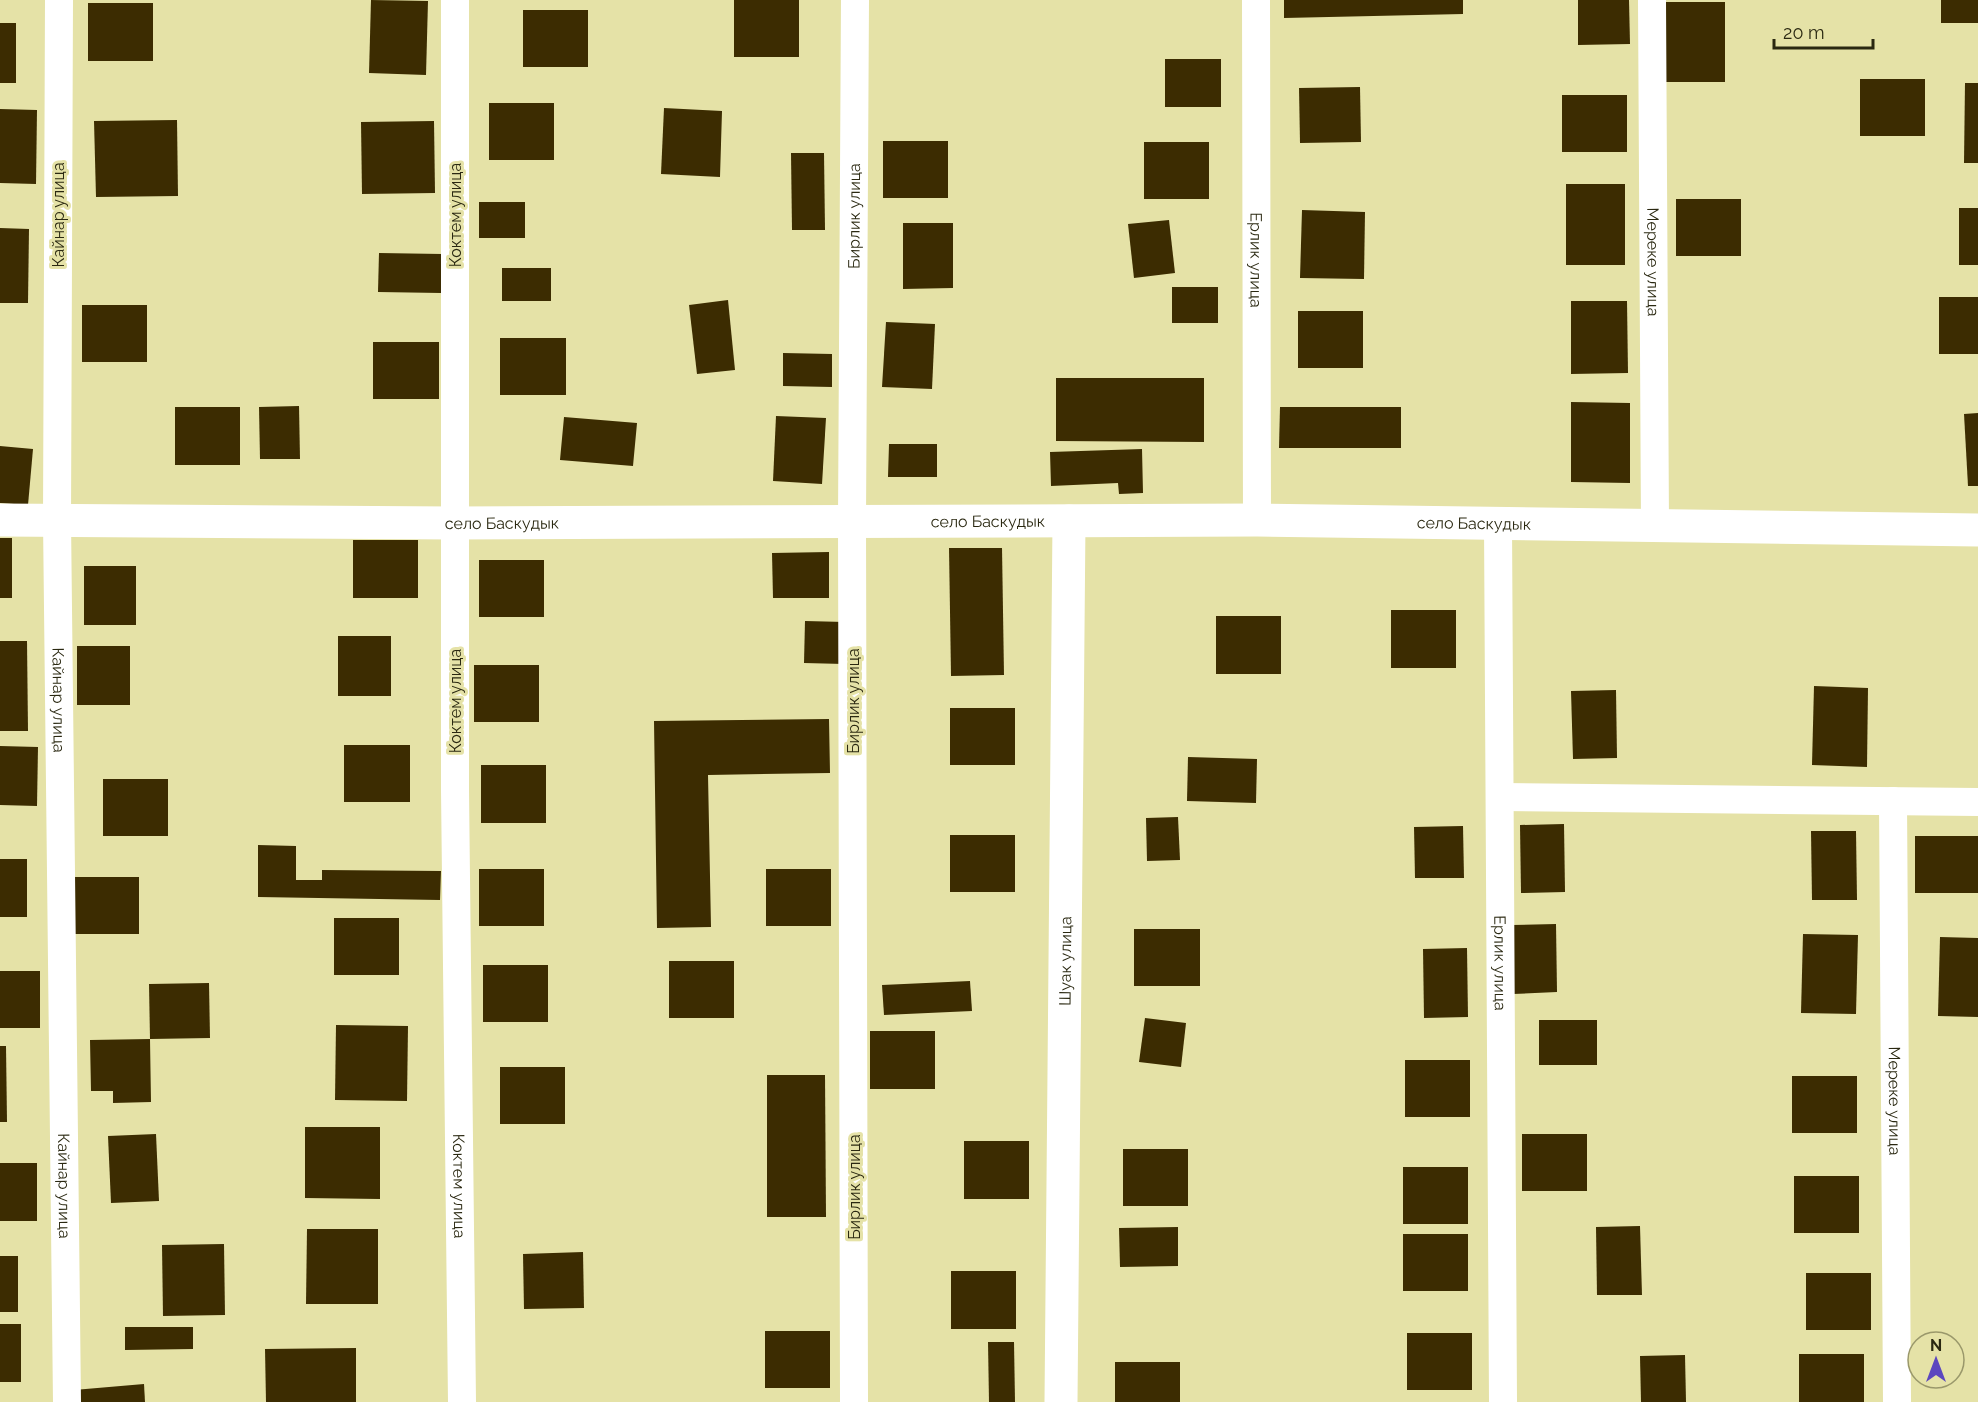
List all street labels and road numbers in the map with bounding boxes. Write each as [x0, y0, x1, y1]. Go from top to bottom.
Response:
street label: Кайнар улица [49, 162, 68, 268]
street label: Коктем улица [446, 163, 465, 267]
street label: Бирлик улица [844, 163, 864, 269]
street label: Мереке улица [1644, 208, 1663, 316]
street label: Ерлик улица [1247, 212, 1266, 308]
street label: село Баскудык [931, 511, 1045, 531]
street label: село Баскудык [445, 513, 559, 533]
street label: село Баскудык [1417, 513, 1531, 533]
street label: Кайнар улица [49, 647, 69, 753]
street label: Бирлик улица [844, 648, 863, 754]
street label: Коктем улица [446, 649, 465, 753]
street label: Ерлик улица [1491, 915, 1510, 1011]
street label: Шуак улица [1055, 916, 1075, 1006]
street label: Мереке улица [1885, 1047, 1905, 1155]
street label: Кайнар улица [54, 1133, 75, 1239]
street label: Коктем улица [449, 1133, 470, 1238]
street label: Бирлик улица [845, 1134, 864, 1240]

